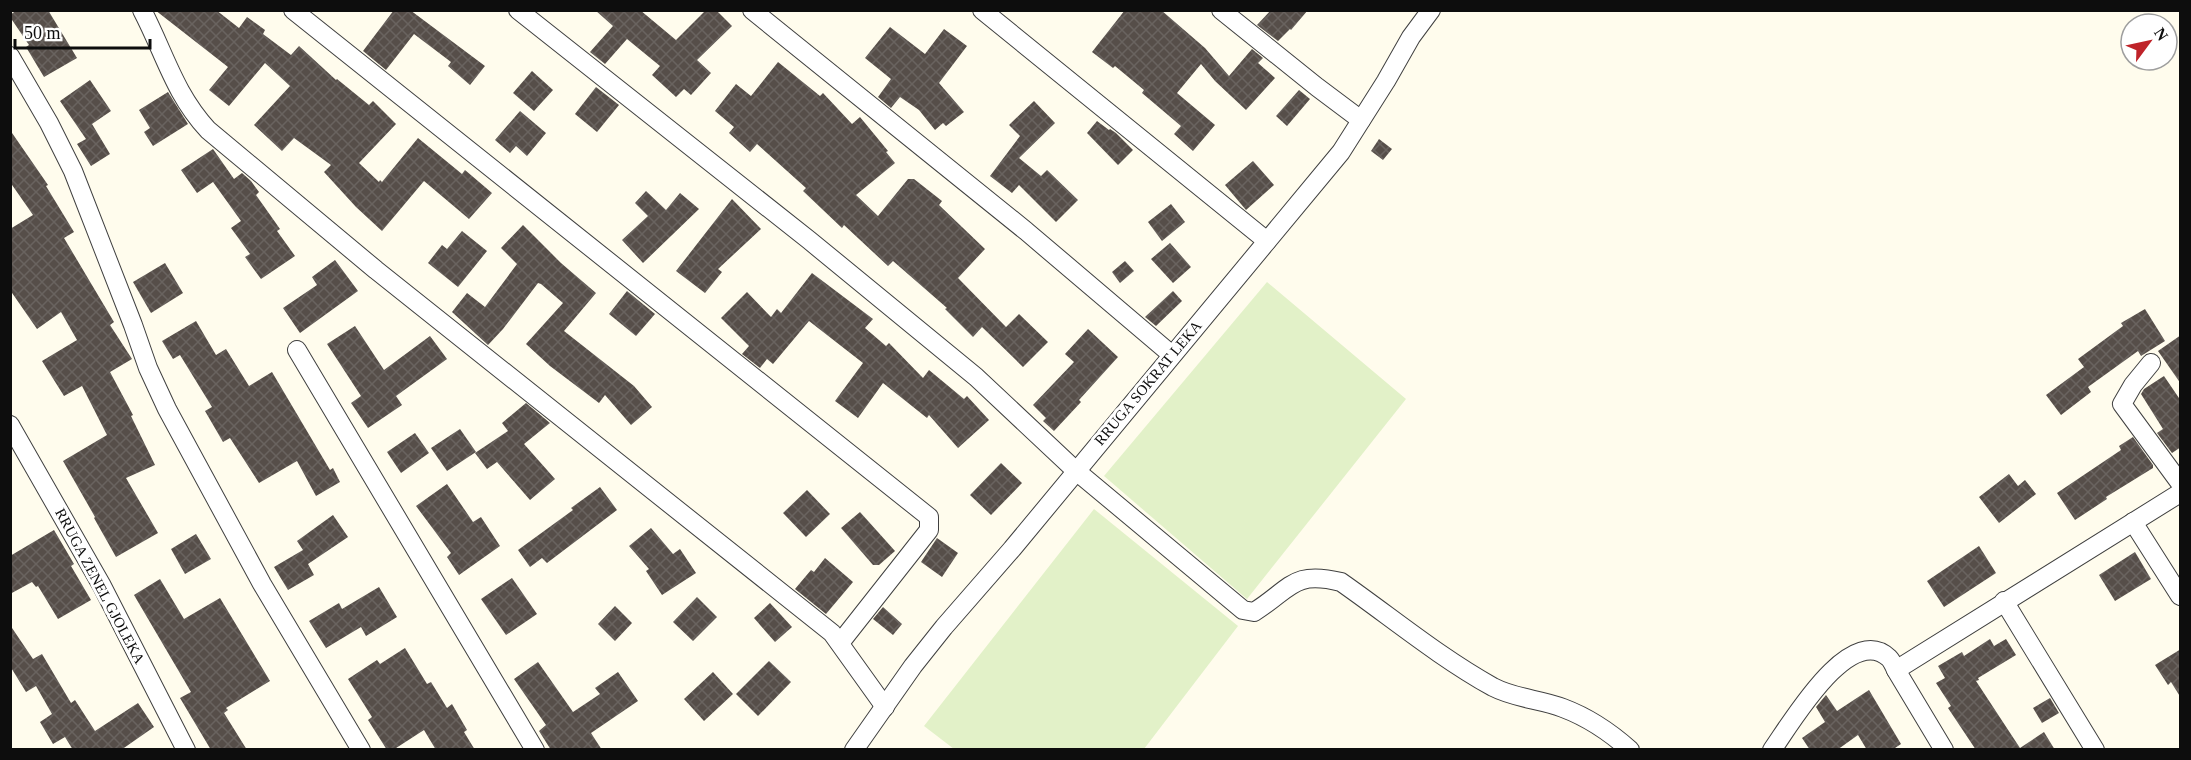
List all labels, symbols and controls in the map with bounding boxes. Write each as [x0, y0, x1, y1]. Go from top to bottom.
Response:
scale bar [15, 12, 150, 50]
north arrow [2119, 12, 2179, 72]
text: 50 m [24, 23, 61, 43]
text: N [2151, 25, 2172, 44]
street label: RRUGA SOKRAT LEKA [1091, 318, 1205, 448]
street label: RRUGA ZENEL GJOLEKA [52, 506, 148, 667]

